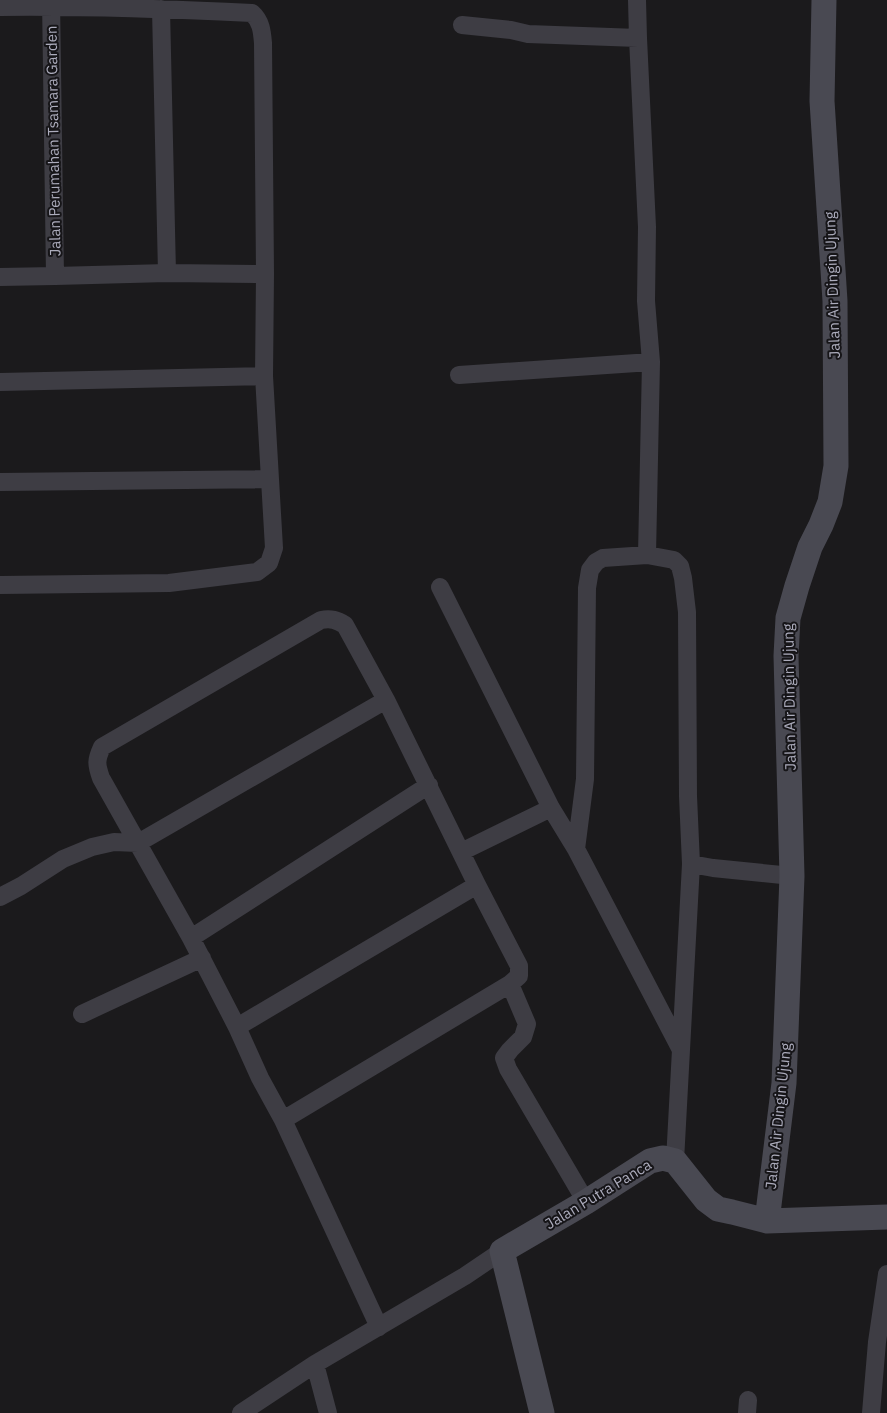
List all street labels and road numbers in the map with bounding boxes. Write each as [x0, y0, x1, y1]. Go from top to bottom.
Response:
street label: Jalan Perumahan Tsamara Garden [41, 25, 65, 257]
street label: Jalan Air Dingin Ujung [820, 211, 844, 359]
street label: Jalan Air Dingin Ujung [778, 623, 800, 771]
street label: Jalan Air Dingin Ujung [761, 1042, 795, 1190]
street label: Jalan Putra Panca [541, 1155, 655, 1233]

